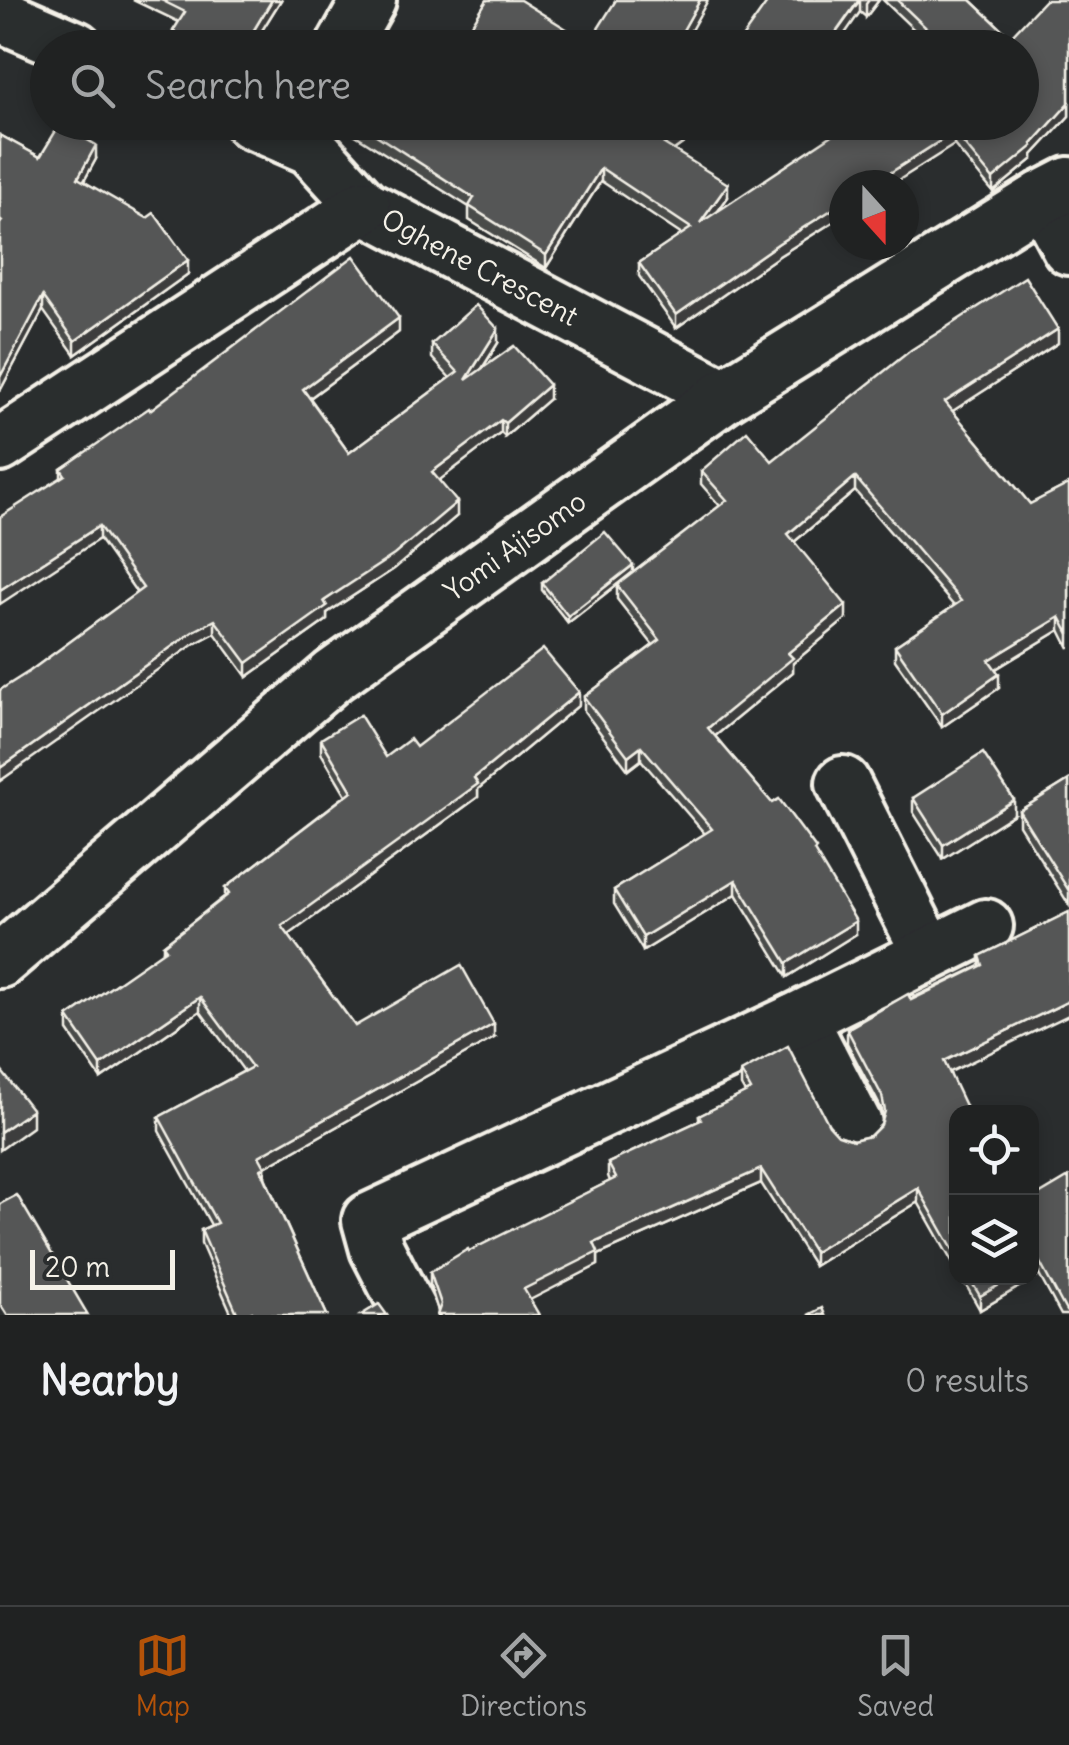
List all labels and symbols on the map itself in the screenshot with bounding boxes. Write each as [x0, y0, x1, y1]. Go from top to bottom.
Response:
north arrow [829, 170, 919, 260]
street label: Oghene Crescent [375, 200, 584, 334]
street label: Yomi Ajisomo [437, 483, 593, 609]
scale bar [30, 1245, 175, 1290]

